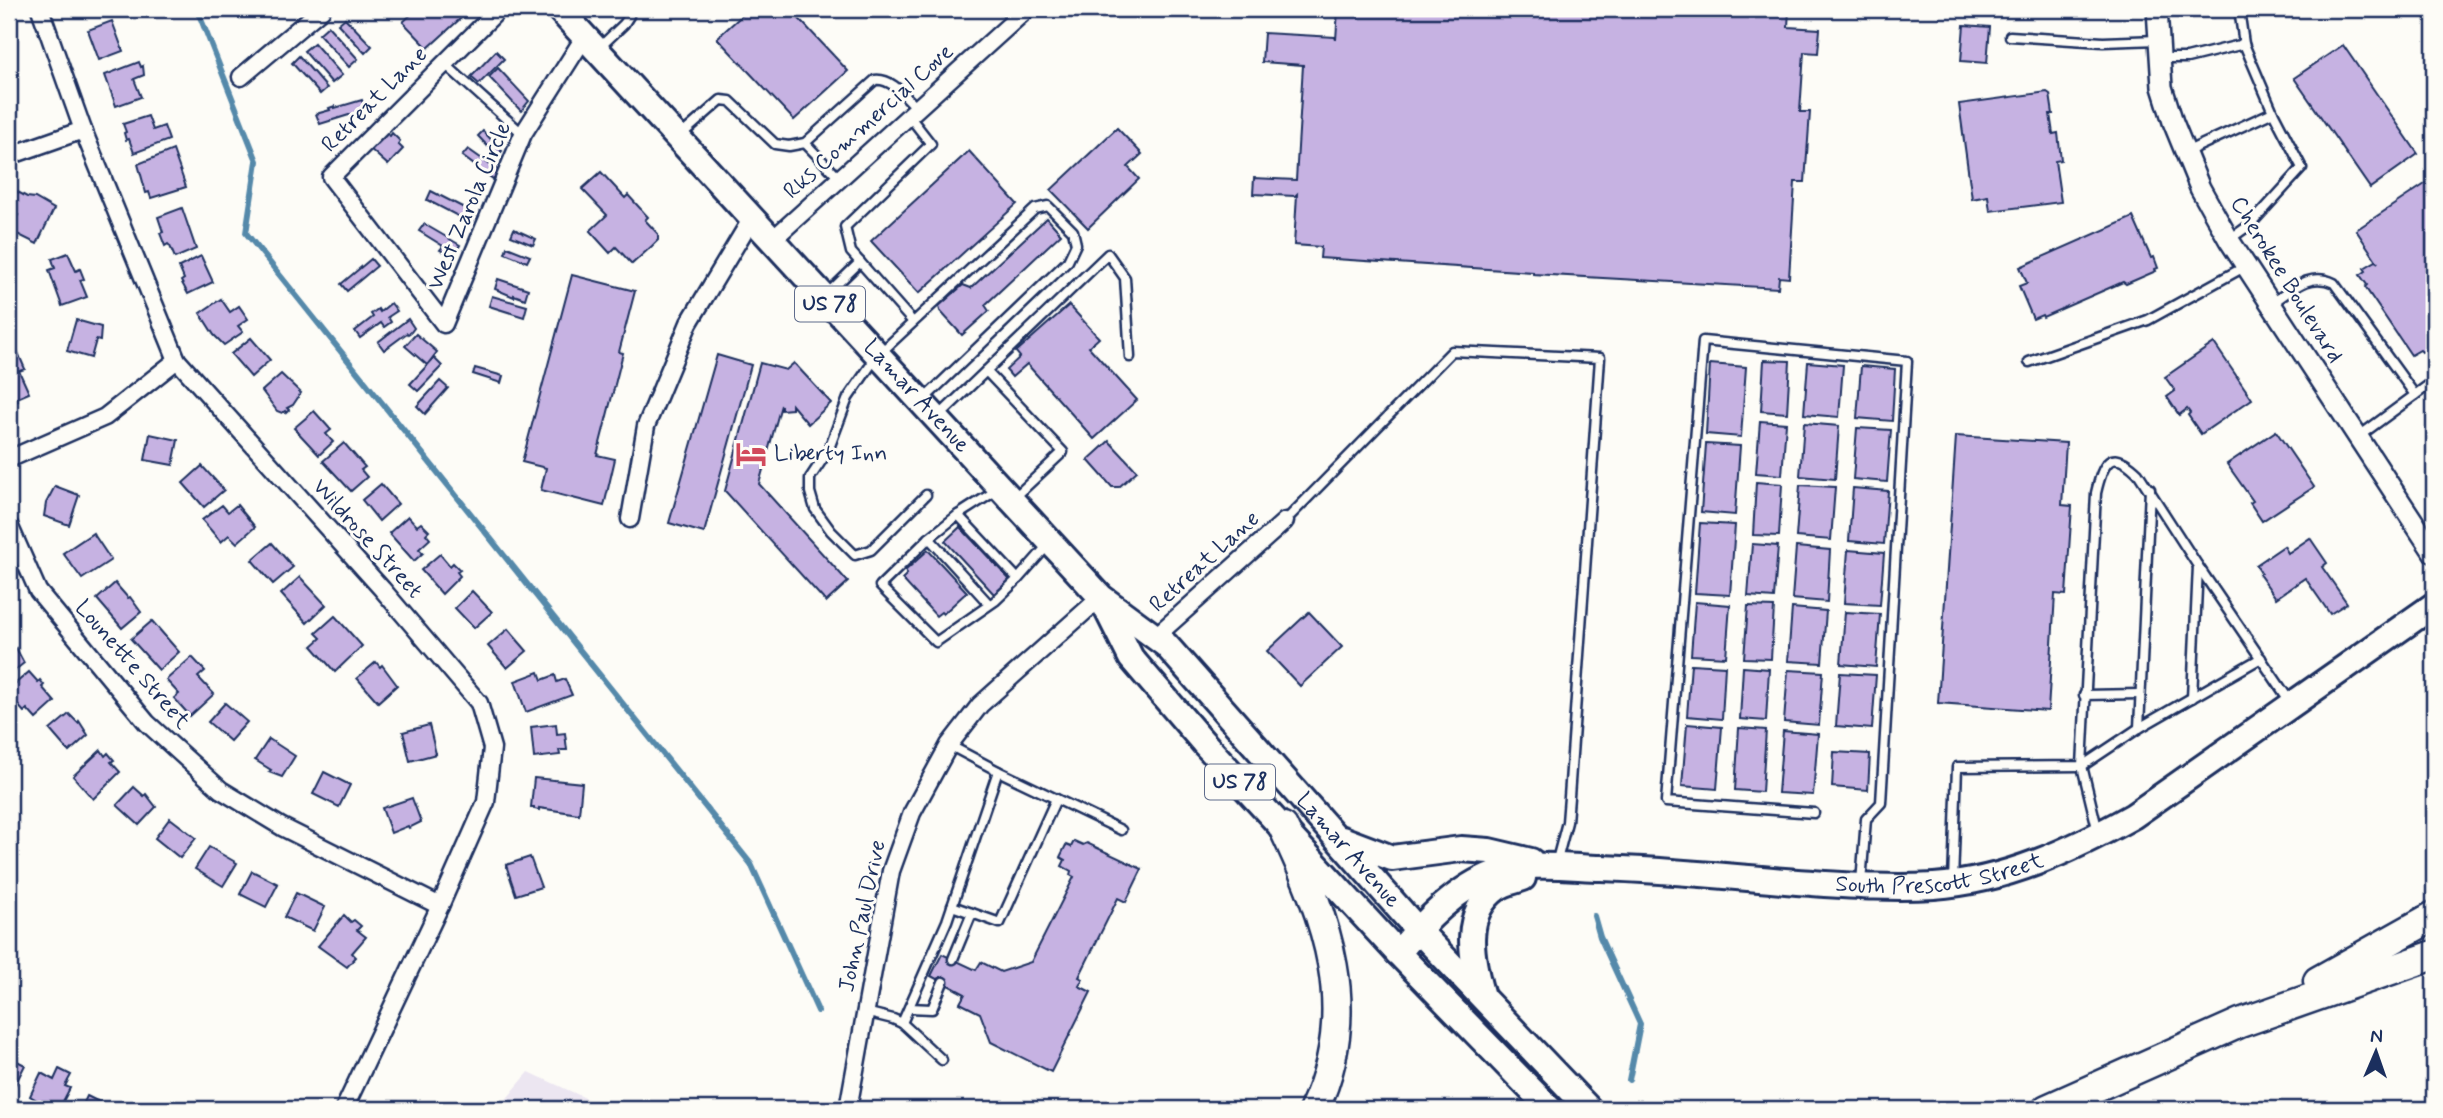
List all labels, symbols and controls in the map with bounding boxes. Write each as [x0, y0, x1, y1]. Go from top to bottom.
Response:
street label: Rks Commercial Cove [777, 37, 961, 207]
street label: Retreat Lane [315, 40, 435, 160]
street label: West Zarola Circle [421, 117, 519, 295]
street label: Cherokee Boulevard [2223, 191, 2349, 369]
road number: US 78 [795, 286, 865, 322]
street label: Lamar Avenue [856, 333, 976, 460]
hotel icon: Liberty Inn [734, 437, 768, 471]
place label: Liberty Inn [774, 439, 887, 469]
street label: Wildrose Street [305, 473, 429, 605]
street label: Retreat Lane [1143, 504, 1267, 620]
street label: Lounette Street [67, 594, 197, 736]
road number: US 78 [1205, 764, 1275, 800]
street label: Lamar Avenue [1289, 787, 1407, 915]
street label: John Paul Drive [832, 837, 894, 995]
street label: South Prescott Street [1834, 846, 2048, 902]
north arrow [2342, 1016, 2412, 1086]
text: N [2370, 1024, 2383, 1049]

